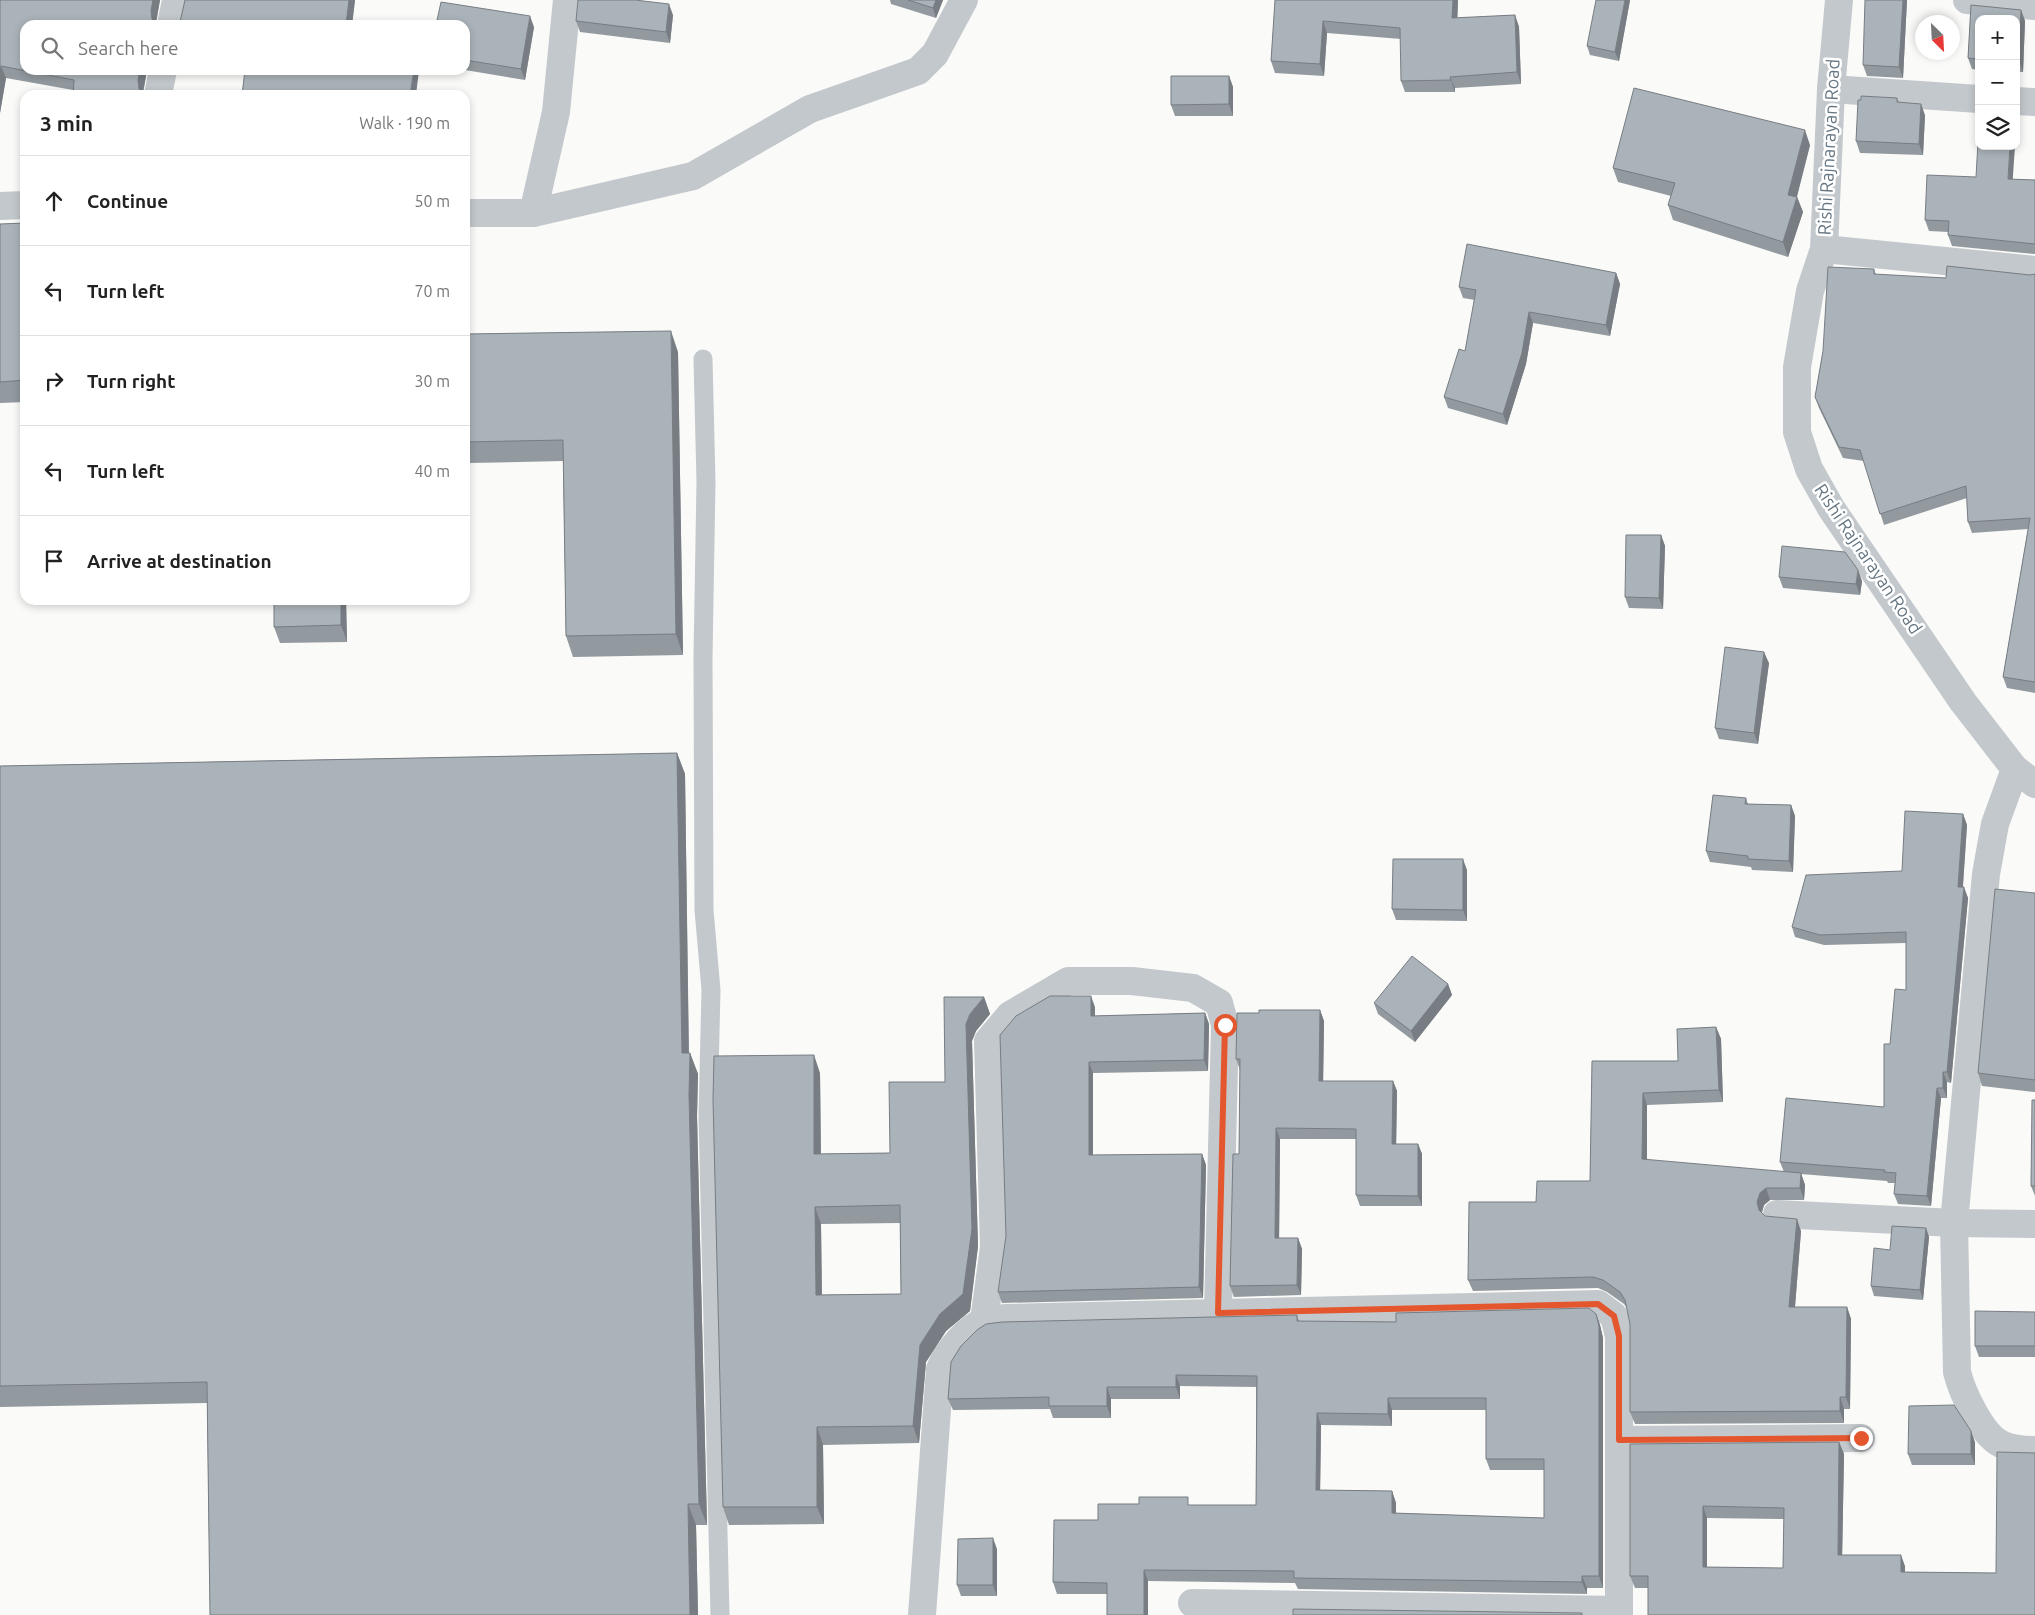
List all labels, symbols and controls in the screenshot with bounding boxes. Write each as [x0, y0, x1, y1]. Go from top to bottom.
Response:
north arrow [1915, 15, 1960, 60]
map controls [1975, 15, 2020, 150]
button: + [1975, 15, 2020, 60]
search box [20, 20, 470, 75]
icon: search [38, 34, 66, 62]
text: Search here [78, 37, 178, 59]
street label: Rishi Rajnarayan Road [1813, 58, 1843, 236]
button: − [1975, 60, 2020, 105]
button: layers [1975, 105, 2020, 150]
text: 3 min [40, 111, 93, 135]
text: Walk · 190 m [359, 114, 450, 132]
icon: ahead [40, 187, 68, 215]
text: Continue [87, 190, 168, 212]
text: 50 m [414, 192, 450, 210]
icon: left [40, 277, 68, 305]
text: Turn left [87, 280, 165, 302]
text: 70 m [414, 282, 450, 300]
icon: right [40, 367, 68, 395]
text: Turn right [87, 370, 175, 392]
text: 30 m [414, 372, 450, 390]
icon: left [40, 457, 68, 485]
text: Turn left [87, 460, 165, 482]
text: 40 m [414, 462, 450, 480]
street label: Rishi Rajnarayan Road [1811, 480, 1926, 637]
icon: arrive [40, 547, 68, 575]
text: Arrive at destination [87, 550, 272, 572]
route start [1214, 1014, 1237, 1037]
route end [1850, 1427, 1873, 1450]

